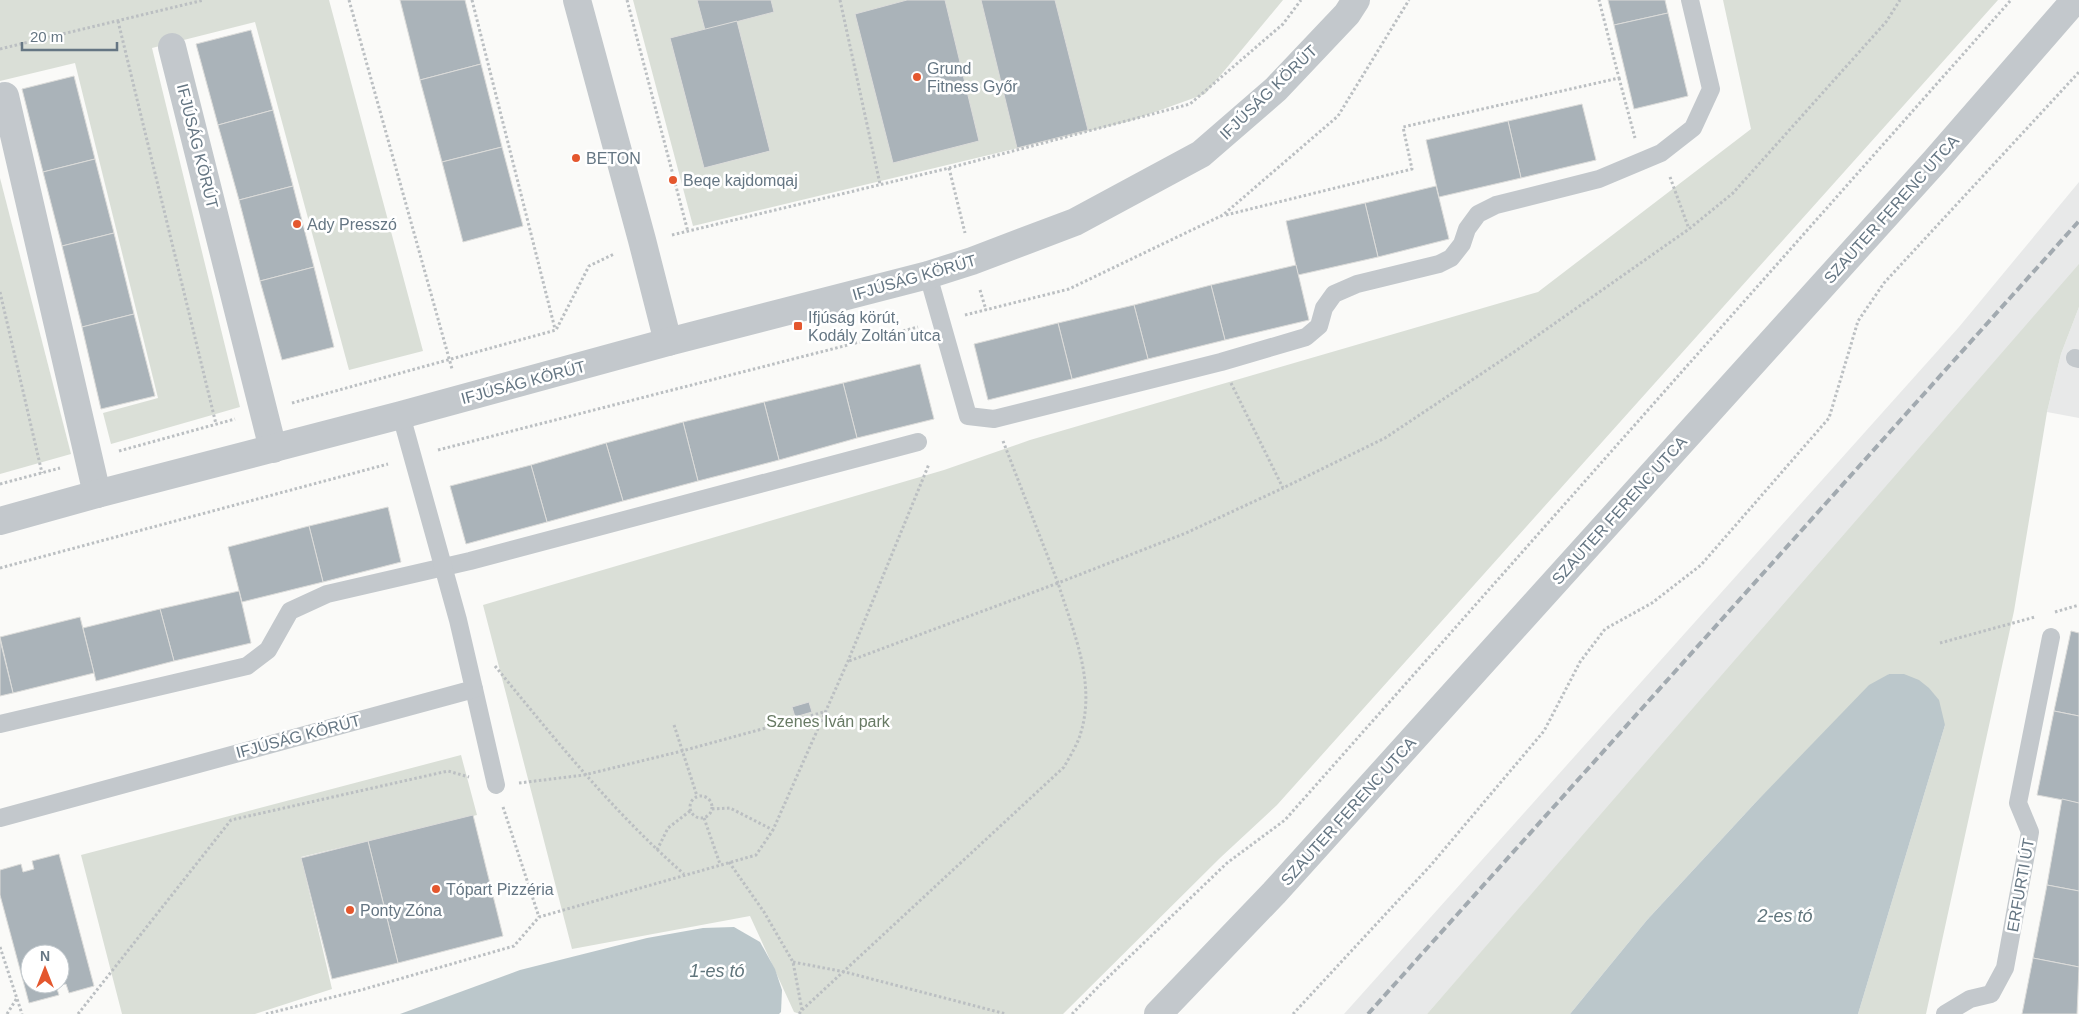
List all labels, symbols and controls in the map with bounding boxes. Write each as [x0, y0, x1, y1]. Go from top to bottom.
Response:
scale bar [22, 20, 118, 52]
text: 20 m [30, 28, 63, 45]
street label: IFJÚSÁG KÖRÚT [1216, 41, 1320, 143]
place label: Grund Fitness Győr [927, 60, 1018, 95]
marker: Grund Fitness Győr [911, 71, 923, 83]
street label: IFJÚSÁG KÖRÚT [174, 82, 222, 210]
street label: SZAUTER FERENC UTCA [1821, 132, 1962, 287]
place label: BETON [586, 150, 641, 167]
marker: BETON [570, 152, 582, 164]
place label: Beqe kajdomqaj [683, 172, 798, 189]
marker: Beqe kajdomqaj [667, 174, 679, 186]
place label: Ady Presszó [307, 216, 397, 233]
marker: Ady Presszó [291, 218, 303, 230]
street label: IFJÚSÁG KÖRÚT [850, 251, 978, 303]
place label: Ifjúság körút, Kodály Zoltán utca [808, 309, 941, 344]
marker: Ifjúság körút, Kodály Zoltán utca [792, 320, 804, 332]
street label: IFJÚSÁG KÖRÚT [459, 357, 587, 407]
street label: SZAUTER FERENC UTCA [1549, 433, 1690, 588]
street label: IFJÚSÁG KÖRÚT [234, 711, 362, 761]
park label: Szenes Iván park [766, 713, 891, 730]
street label: SZAUTER FERENC UTCA [1278, 734, 1419, 889]
street label: ERFURTI ÚT [2003, 837, 2037, 933]
place label: Tópart Pizzéria [446, 881, 554, 898]
marker: Tópart Pizzéria [430, 883, 442, 895]
place label: Ponty Zóna [360, 902, 442, 919]
marker: Ponty Zóna [344, 904, 356, 916]
water label: 2-es tó [1756, 906, 1813, 926]
north arrow [20, 944, 70, 994]
text: N [40, 948, 50, 964]
water label: 1-es tó [689, 961, 745, 981]

